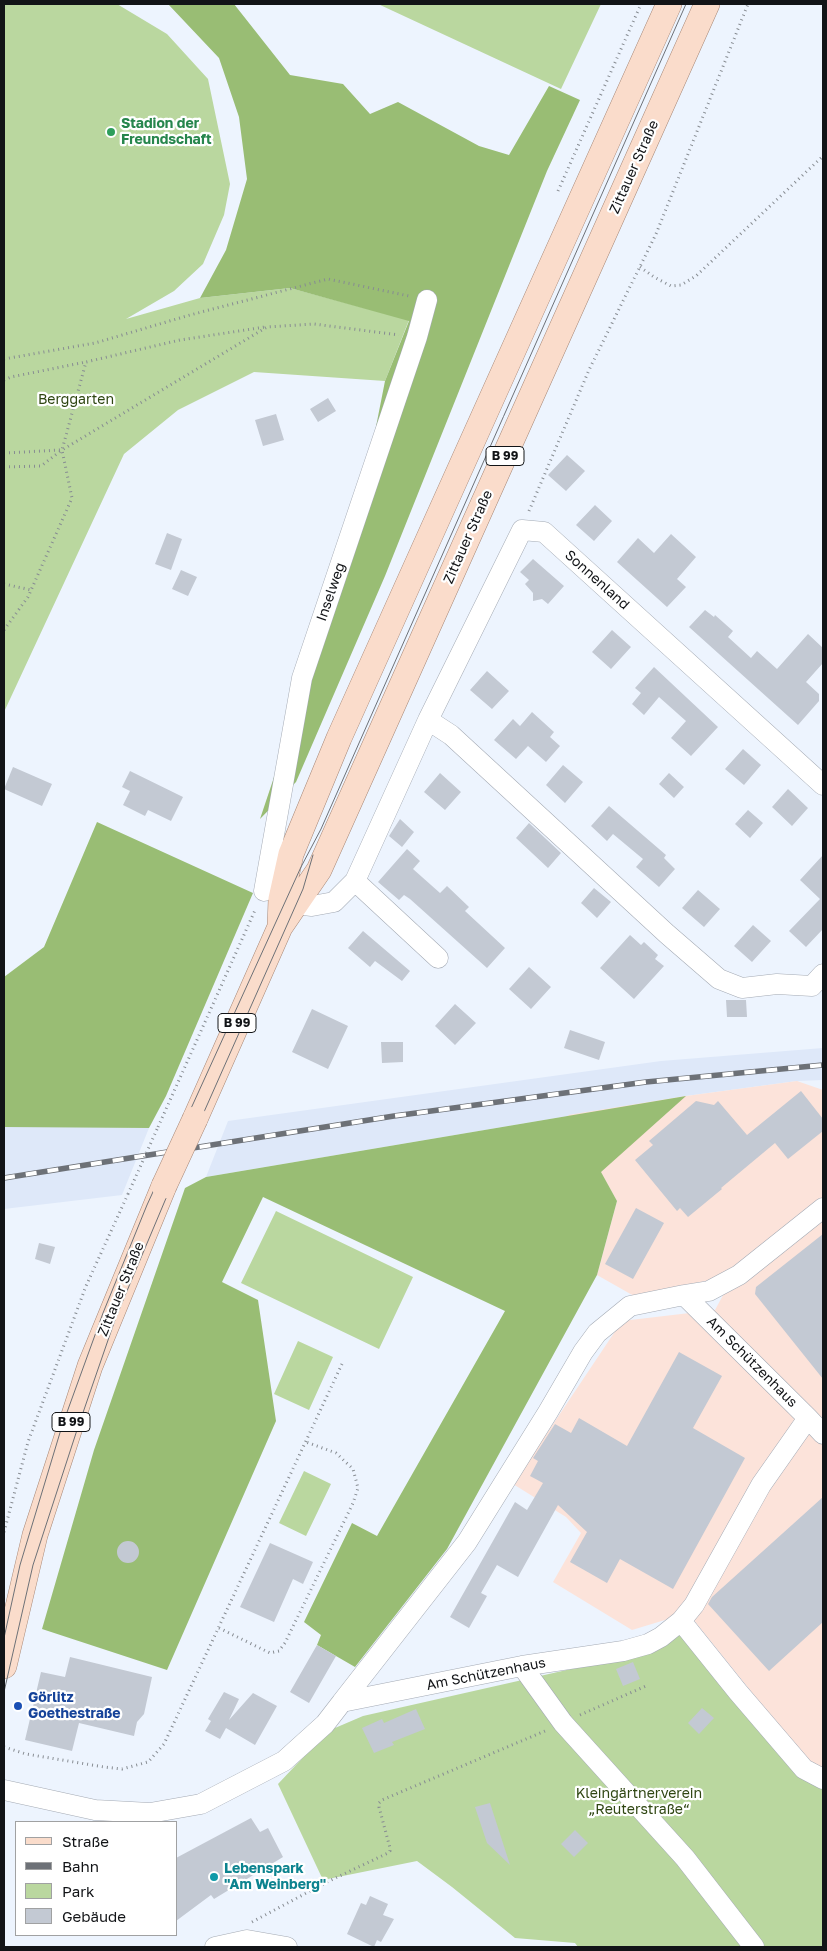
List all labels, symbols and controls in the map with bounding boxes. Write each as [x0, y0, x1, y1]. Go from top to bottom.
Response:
place label: Stadion der Freundschaft [121, 116, 212, 148]
street label: Zittauer Straße [606, 118, 662, 216]
marker: Stadion der Freundschaft [105, 126, 117, 138]
park label: Berggarten [38, 392, 114, 408]
road number: B 99 [486, 446, 524, 466]
street label: Zittauer Straße [440, 488, 496, 586]
street label: Sonnenland [561, 547, 633, 613]
street label: Inselweg [313, 561, 349, 623]
road number: B 99 [218, 1014, 256, 1032]
street label: Zittauer Straße [94, 1239, 148, 1339]
street label: Am Schützenhaus [703, 1313, 801, 1411]
road number: B 99 [52, 1412, 90, 1431]
street label: Am Schützenhaus [425, 1654, 547, 1694]
place label: Görlitz Goethestraße [28, 1690, 121, 1722]
marker: Görlitz Goethestraße [12, 1700, 24, 1712]
park label: Kleingärtnerverein „Reuterstraße“ [576, 1786, 702, 1818]
legend [15, 1821, 178, 1936]
text: Straße [62, 1832, 109, 1850]
text: Bahn [62, 1857, 99, 1875]
place label: Lebenspark "Am Weinberg" [224, 1861, 326, 1894]
marker: Lebenspark "Am Weinberg" [208, 1871, 220, 1883]
text: Park [62, 1882, 94, 1900]
text: Gebäude [62, 1907, 126, 1925]

